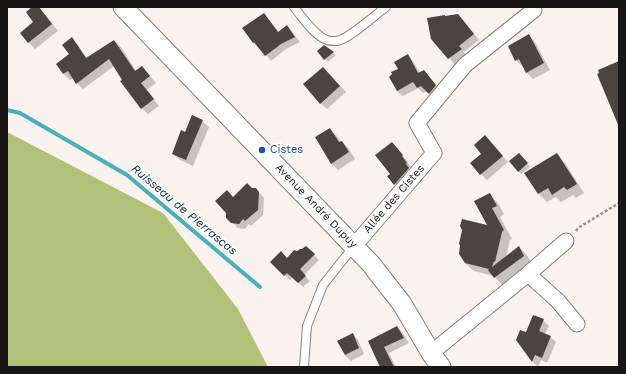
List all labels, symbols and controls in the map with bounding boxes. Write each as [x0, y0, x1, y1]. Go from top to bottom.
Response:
place label: Cistes [270, 143, 303, 157]
marker: Cistes [257, 145, 267, 155]
street label: Avenue André Dupuy [272, 161, 360, 251]
water label: Ruisseau de Pierrascas [128, 162, 240, 258]
street label: Allée des Cistes [361, 162, 427, 236]

